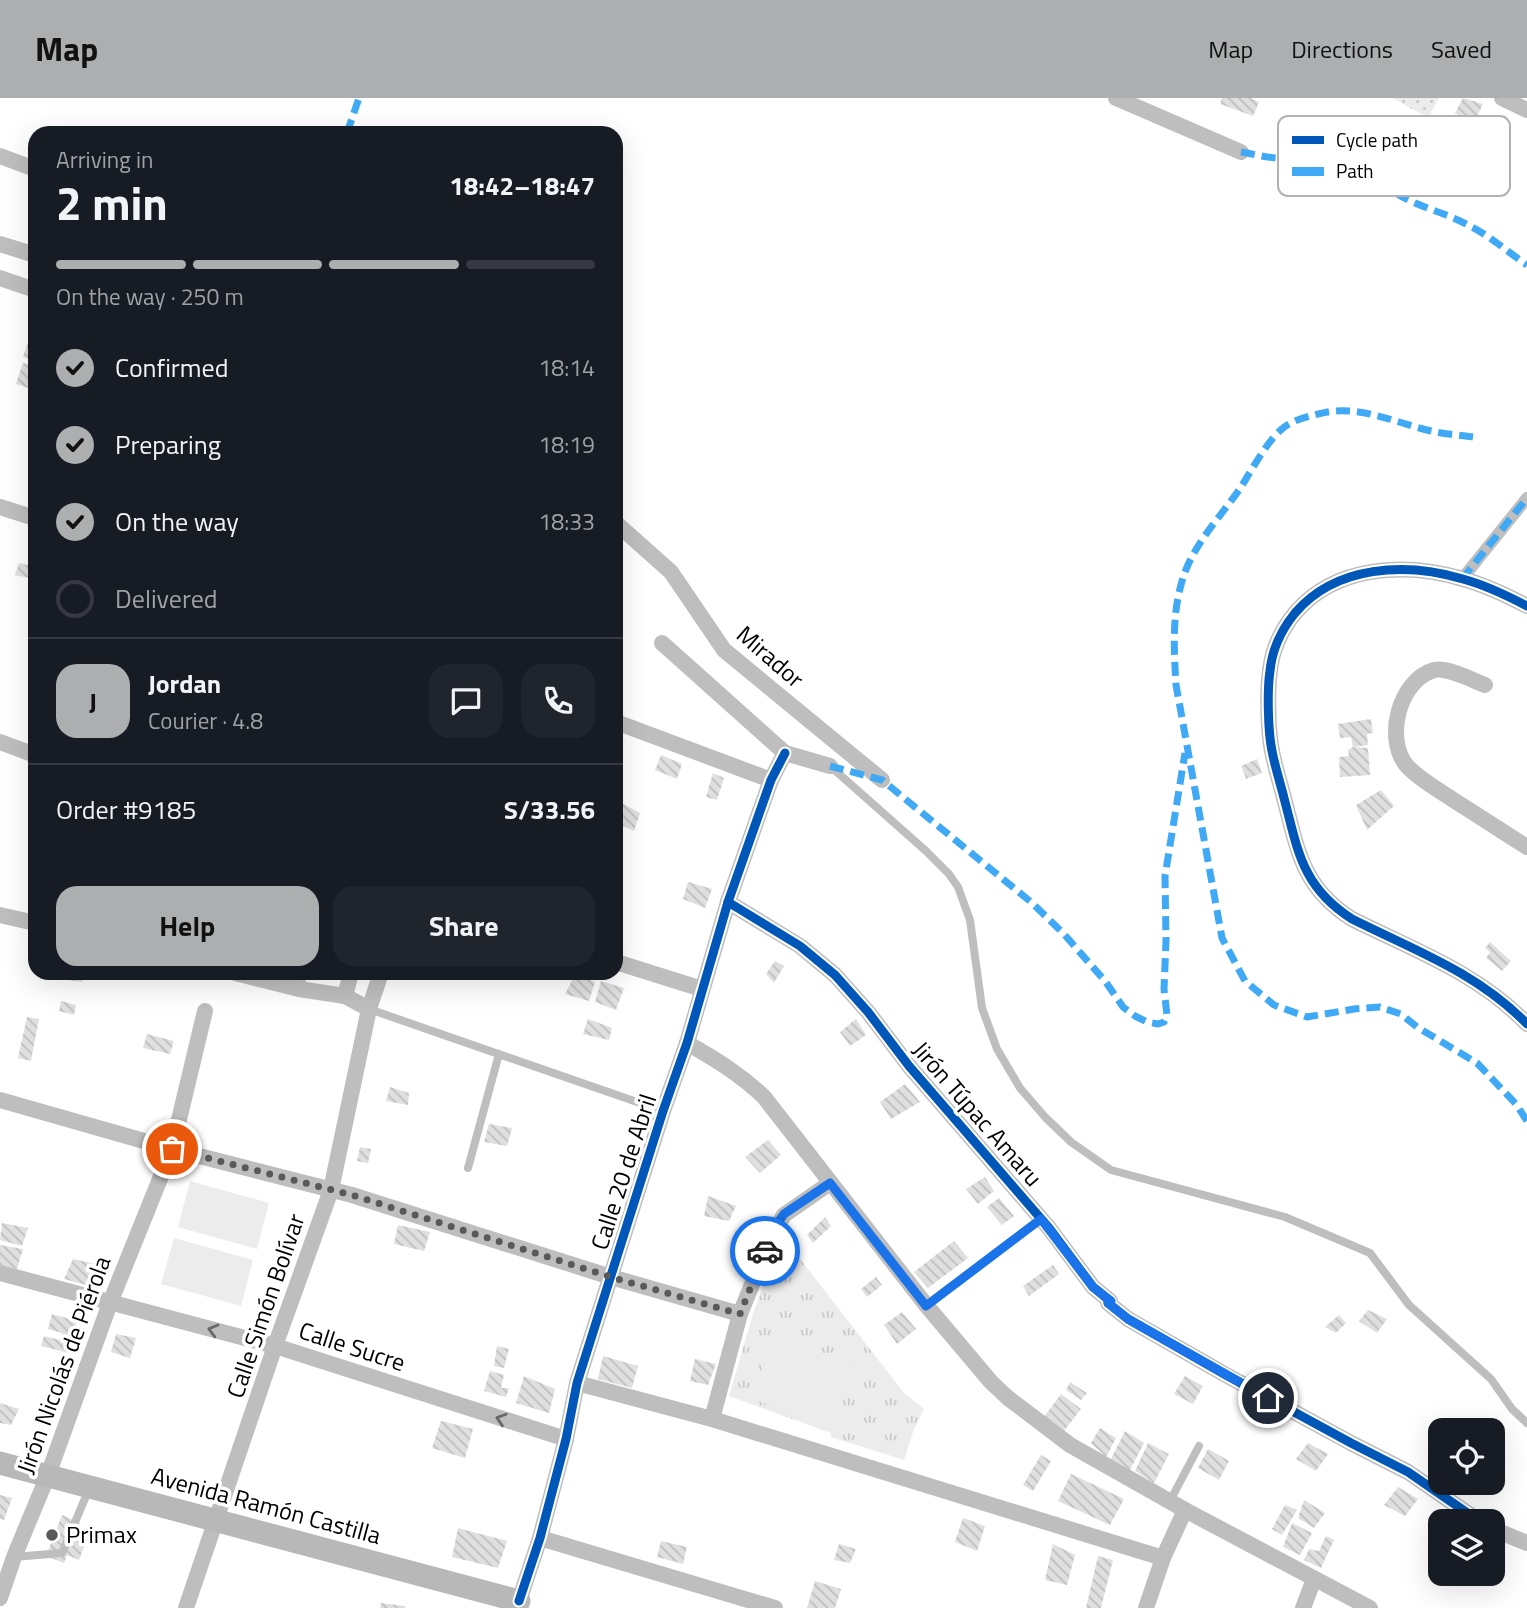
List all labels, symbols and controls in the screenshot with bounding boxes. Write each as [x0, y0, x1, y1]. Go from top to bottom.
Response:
text: Map [35, 24, 98, 74]
text: Map [1208, 31, 1253, 67]
text: Directions [1291, 31, 1393, 67]
text: Saved [1431, 31, 1492, 67]
legend [1278, 116, 1510, 196]
text: Cycle path [1336, 125, 1418, 154]
text: Arriving in [56, 142, 153, 177]
text: Path [1336, 156, 1374, 185]
text: 18:42–18:47 [449, 166, 595, 205]
text: 2 min [56, 168, 168, 238]
text: On the way · 250 m [56, 279, 244, 314]
text: Confirmed [115, 348, 229, 387]
icon: check [56, 349, 94, 387]
text: 18:14 [538, 350, 595, 385]
text: Preparing [115, 425, 221, 464]
icon: check [56, 426, 94, 464]
text: 18:19 [538, 427, 595, 462]
text: On the way [115, 502, 239, 541]
icon: check [56, 503, 94, 541]
text: 18:33 [538, 504, 595, 539]
text: Delivered [115, 579, 218, 618]
street label: Mirador [729, 617, 812, 696]
text: Jordan [148, 664, 221, 703]
button: chat [429, 664, 503, 738]
button: phone [521, 664, 595, 738]
text: J [89, 682, 97, 721]
text: Courier · 4.8 [148, 703, 263, 738]
text: Order #9185 [56, 790, 196, 829]
text: S/33.56 [504, 790, 595, 829]
button: Help [56, 886, 319, 966]
button: Share [333, 886, 595, 966]
street label: Jirón Túpac Amaru [904, 1033, 1051, 1194]
street label: Calle 20 de Abril [581, 1089, 665, 1254]
pin [142, 1119, 202, 1179]
icon: bag [153, 1130, 191, 1168]
street label: Calle Simón Bolívar [217, 1209, 313, 1403]
courier [730, 1216, 800, 1286]
icon: car [746, 1232, 784, 1270]
street label: Jirón Nicolás de Piérola [7, 1251, 119, 1479]
street label: Calle Sucre [294, 1312, 410, 1380]
one-way arrow [208, 1324, 220, 1338]
pin [1238, 1368, 1298, 1428]
icon: home [1249, 1379, 1287, 1417]
one-way arrow [495, 1412, 507, 1427]
map controls [1428, 1418, 1505, 1586]
button: locate [1428, 1418, 1505, 1495]
street label: Avenida Ramón Castilla [148, 1457, 385, 1553]
button: layers [1428, 1509, 1505, 1586]
place label: Primax [66, 1516, 137, 1552]
marker: Primax [44, 1527, 60, 1543]

